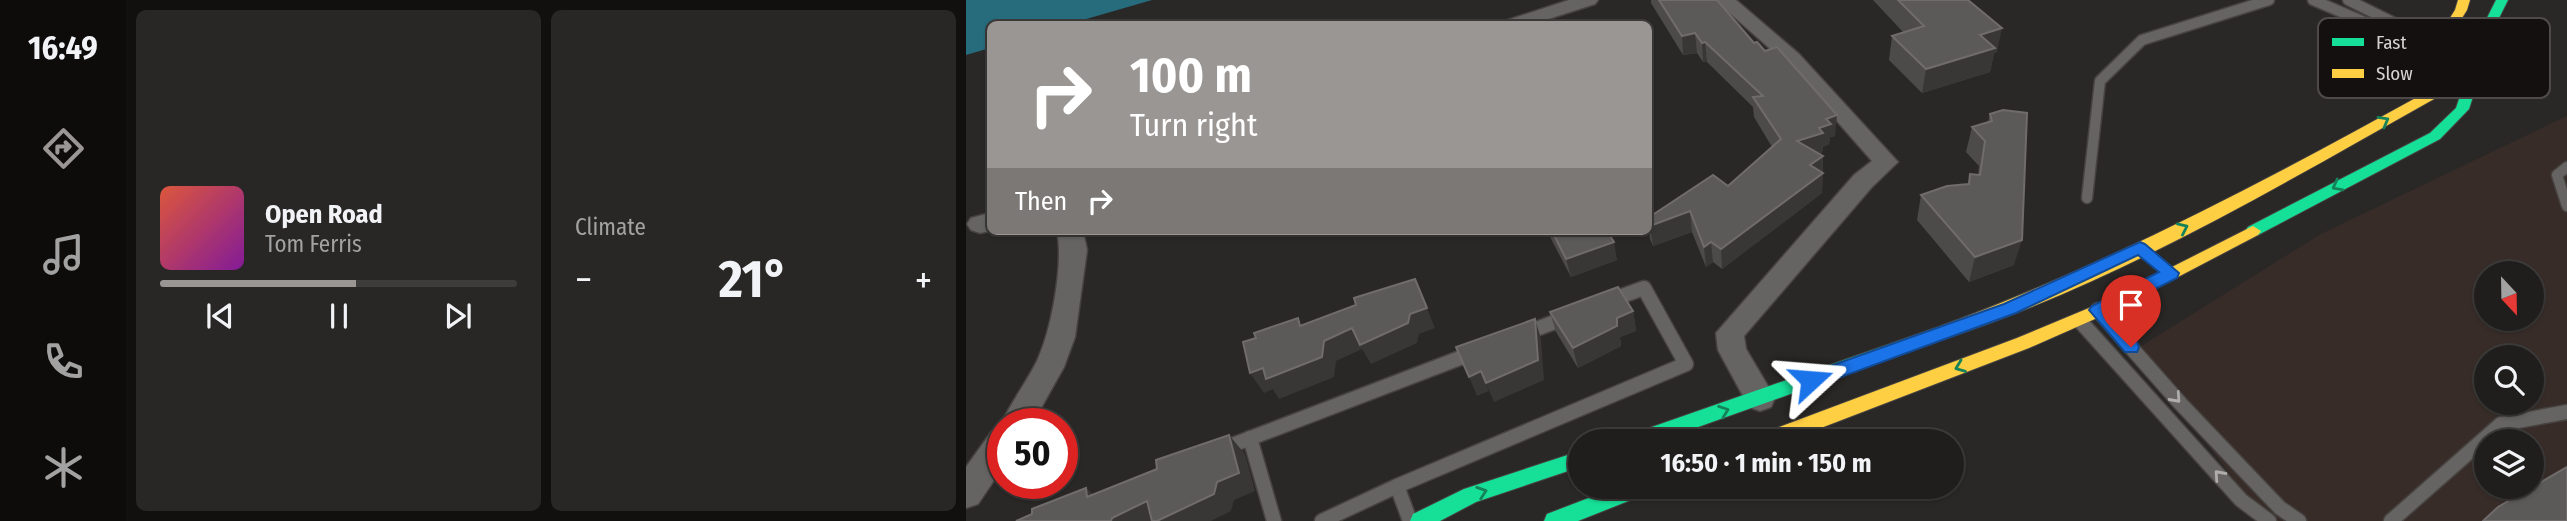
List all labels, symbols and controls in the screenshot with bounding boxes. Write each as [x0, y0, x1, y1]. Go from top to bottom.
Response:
legend [2318, 18, 2550, 98]
text: 16:49 [28, 29, 98, 67]
text: Fast [2376, 31, 2407, 54]
text: 100 m [1130, 46, 1252, 105]
icon: right [1015, 49, 1106, 140]
text: Slow [2376, 62, 2413, 85]
text: Turn right [1130, 106, 1257, 144]
one-way arrow [2377, 116, 2389, 129]
icon: directions [39, 124, 88, 173]
one-way arrow [2332, 178, 2345, 192]
icon: right [1081, 182, 1119, 220]
text: Then [1015, 186, 1067, 217]
text: Open Road [265, 199, 383, 230]
text: Climate [575, 213, 646, 241]
one-way arrow [2176, 222, 2188, 236]
icon: music [39, 230, 88, 279]
text: Tom Ferris [265, 230, 362, 258]
text: 21° [719, 248, 788, 311]
text: − [575, 257, 592, 303]
text: + [915, 257, 932, 303]
north arrow [2474, 261, 2544, 331]
map controls [2474, 261, 2544, 499]
pin [2101, 275, 2161, 347]
icon: arrive [2112, 286, 2150, 324]
icon: previous [201, 297, 239, 335]
icon: pause [320, 297, 358, 335]
icon: next [439, 297, 477, 335]
icon: phone [39, 337, 88, 386]
position arrow [1774, 343, 1848, 417]
button: search [2474, 345, 2544, 415]
one-way arrow [1954, 359, 1966, 373]
one-way arrow [2167, 390, 2180, 403]
one-way arrow [1718, 405, 1730, 419]
speed limit sign: 50 [987, 408, 1078, 499]
button: layers [2474, 429, 2544, 499]
icon: climate [39, 443, 88, 492]
text: 16:50 · 1 min · 150 m [1660, 448, 1872, 479]
one-way arrow [2215, 470, 2227, 483]
one-way arrow [1475, 486, 1487, 500]

